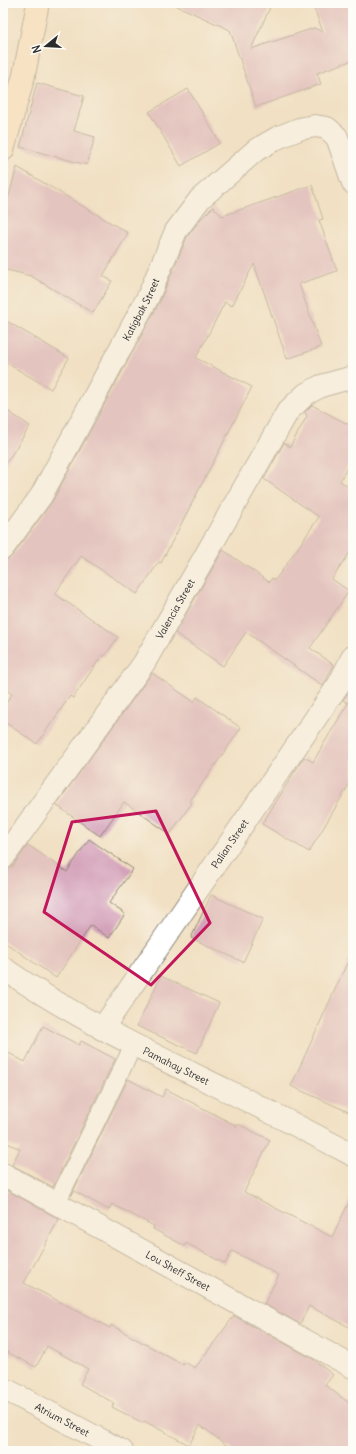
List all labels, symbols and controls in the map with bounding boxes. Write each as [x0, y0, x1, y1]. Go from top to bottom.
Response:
north arrow [26, 26, 66, 66]
text: N [29, 43, 44, 55]
street label: Katigbak Street [120, 276, 162, 343]
street label: Valencia Street [153, 576, 198, 641]
street label: Palian Street [208, 816, 252, 871]
street label: Pamahay Street [141, 1044, 212, 1088]
street label: Lou Sheff Street [143, 1248, 213, 1294]
street label: Atrium Street [33, 1400, 92, 1440]

